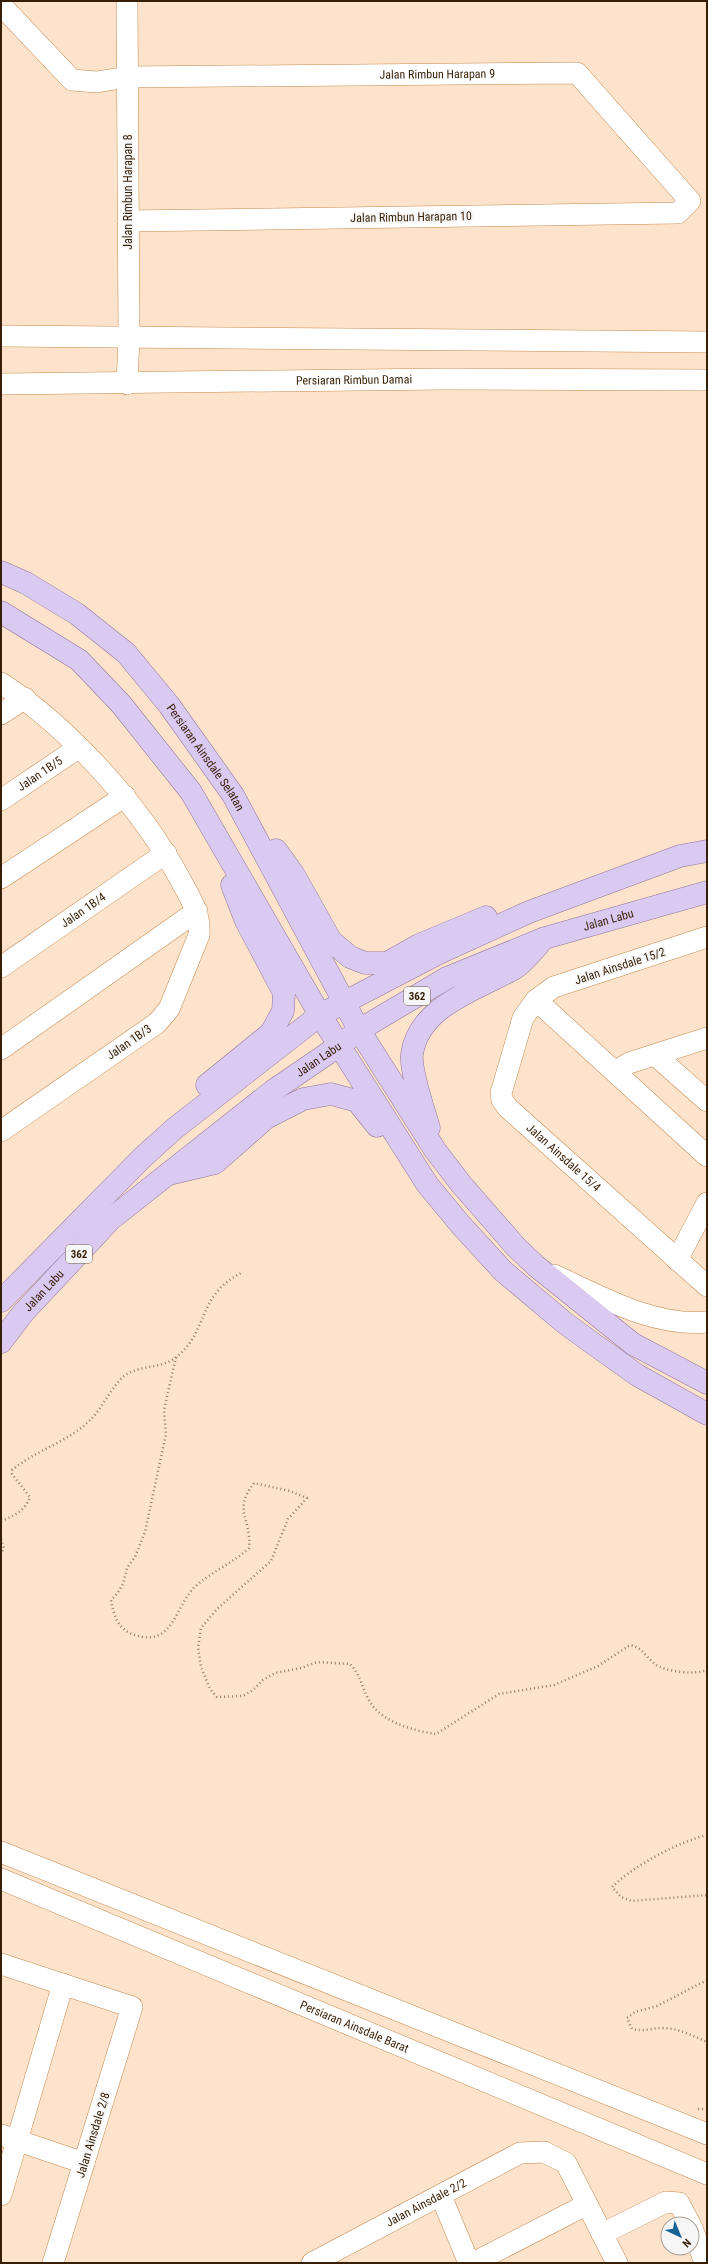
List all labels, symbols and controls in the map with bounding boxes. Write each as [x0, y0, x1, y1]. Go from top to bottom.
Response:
street label: Jalan Rimbun Harapan 9 [379, 67, 495, 82]
street label: Jalan Rimbun Harapan 8 [121, 134, 135, 250]
street label: Jalan Rimbun Harapan 10 [350, 209, 472, 225]
street label: Persiaran Rimbun Damai [296, 372, 412, 388]
street label: Persiaran Ainsdale Selatan [164, 701, 247, 813]
street label: Jalan 1B/5 [15, 753, 65, 794]
street label: Jalan 1B/4 [58, 890, 109, 931]
street label: Jalan Labu [581, 906, 635, 934]
street label: Jalan Ainsdale 15/2 [573, 945, 667, 987]
road number: 362 [404, 987, 430, 1005]
street label: Jalan 1B/3 [104, 1021, 154, 1062]
street label: Jalan Labu [293, 1039, 344, 1080]
street label: Jalan Ainsdale 15/4 [523, 1121, 603, 1194]
road number: 362 [66, 1245, 92, 1263]
street label: Jalan Labu [21, 1267, 67, 1314]
street label: Persiaran Ainsdale Barat [298, 1998, 411, 2056]
street label: Jalan Ainsdale 2/8 [73, 2090, 113, 2179]
street label: Jalan Ainsdale 2/2 [384, 2176, 469, 2230]
north arrow [660, 2216, 700, 2256]
text: N [679, 2236, 694, 2250]

